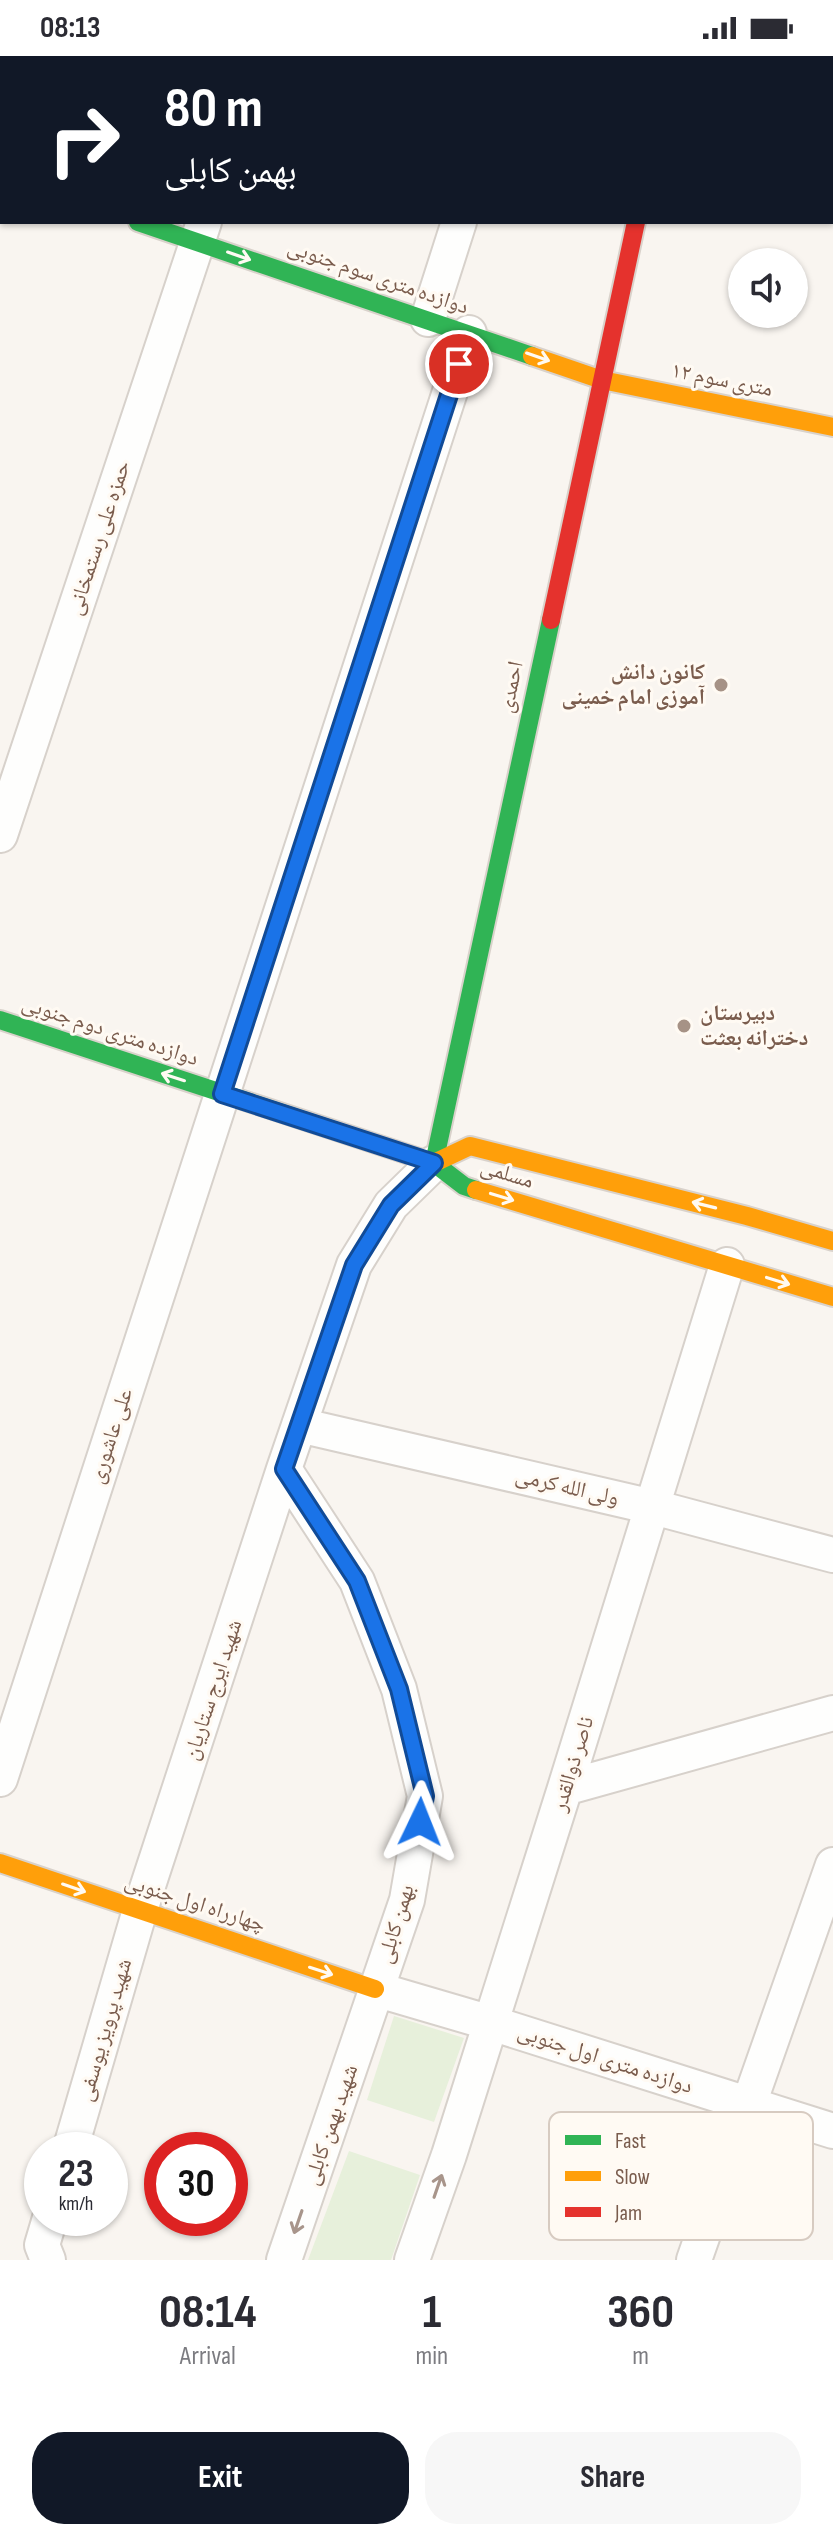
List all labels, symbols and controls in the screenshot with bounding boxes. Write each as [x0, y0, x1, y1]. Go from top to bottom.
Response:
text: 08:13 [40, 10, 100, 46]
text: 80 m [164, 76, 263, 143]
icon: right [32, 88, 136, 192]
text: بهمن کابلی [164, 150, 297, 193]
street label: دوازده متری سوم جنوبی [284, 233, 472, 321]
map controls [728, 248, 808, 328]
button: sound [728, 248, 808, 328]
one-way arrow [226, 249, 251, 264]
pin [425, 330, 493, 398]
icon: arrive [437, 342, 481, 386]
one-way arrow [525, 351, 550, 366]
street label: ۱۲ متری سوم [669, 357, 775, 403]
street label: حمزه علی رستمخانی [61, 457, 137, 619]
street label: احمدی [492, 659, 530, 715]
place label: کانون دانش آموزی امام خمینی [562, 659, 705, 712]
marker: کانون دانش آموزی امام خمینی [712, 676, 730, 694]
street label: دوازده متری دوم جنوبی [18, 990, 202, 1072]
place label: دبیرستان دخترانه بعثت [700, 1000, 808, 1052]
marker: دبیرستان دخترانه بعثت [675, 1017, 693, 1035]
one-way arrow [161, 1069, 186, 1084]
street label: مسلمی [477, 1153, 537, 1195]
one-way arrow [489, 1190, 515, 1205]
one-way arrow [692, 1196, 718, 1211]
one-way arrow [764, 1274, 790, 1289]
street label: علی عاشوری [83, 1385, 139, 1487]
street label: ولی الله کرمی [513, 1462, 621, 1512]
street label: شهید ایرج ستاریان [178, 1616, 248, 1764]
street label: ناصر ذوالقدر [545, 1713, 600, 1816]
position arrow [378, 1780, 462, 1864]
street label: چهارراه اول جنوبی [121, 1868, 269, 1938]
street label: بهمن کابلی [371, 1881, 421, 1967]
one-way arrow [61, 1882, 86, 1897]
street label: شهید پرویز یوسفی [72, 1955, 138, 2105]
one-way arrow [308, 1964, 333, 1979]
street label: دوازده متری اول جنوبی [514, 2018, 696, 2100]
street label: شهید بهمن کابلی [298, 2061, 364, 2189]
legend [549, 2112, 813, 2240]
text: Fast [615, 2128, 646, 2155]
speed limit sign: 30 [144, 2132, 248, 2236]
text: 23 [58, 2150, 94, 2198]
text: Slow [615, 2164, 650, 2191]
one-way arrow [432, 2174, 447, 2199]
text: km/h [59, 2192, 93, 2216]
text: Jam [614, 2200, 642, 2227]
one-way arrow [289, 2210, 304, 2235]
text: 08:14 [159, 2284, 257, 2341]
text: 1 [422, 2284, 441, 2341]
text: 360 [607, 2284, 674, 2341]
text: Arrival [180, 2341, 236, 2372]
text: min [416, 2341, 448, 2372]
text: m [632, 2341, 649, 2372]
button: Exit [32, 2432, 409, 2524]
button: Share [425, 2432, 801, 2524]

